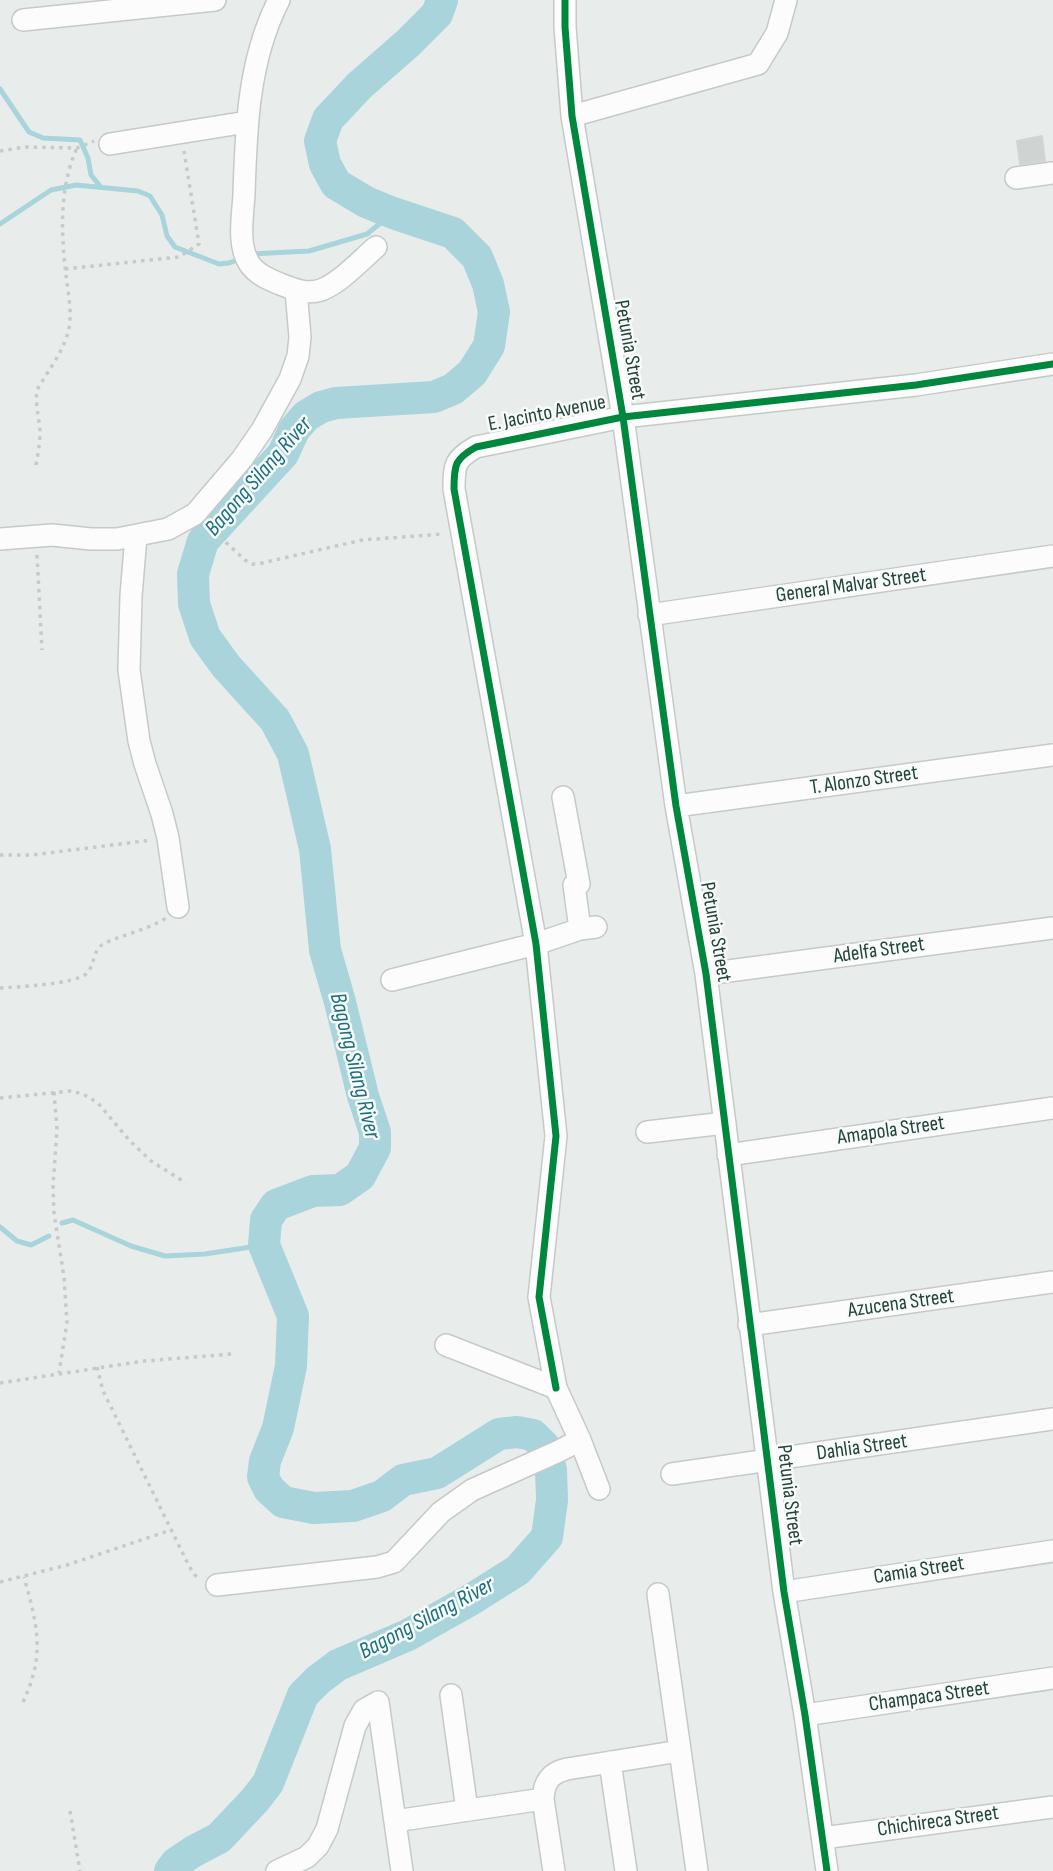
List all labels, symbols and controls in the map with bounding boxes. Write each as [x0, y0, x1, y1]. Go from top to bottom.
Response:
street label: Petunia Street [608, 298, 650, 402]
street label: E. Jacinto Avenue [486, 390, 608, 438]
water label: Bagong Silang River [200, 412, 318, 542]
street label: General Malvar Street [774, 563, 928, 609]
street label: T. Alonzo Street [808, 761, 920, 801]
street label: Petunia Street [694, 880, 736, 984]
street label: Adelfa Street [832, 932, 926, 970]
water label: Bagong Silang River [323, 990, 385, 1142]
street label: Amapola Street [836, 1111, 946, 1151]
street label: Azucena Street [846, 1284, 956, 1324]
street label: Dahlia Street [815, 1429, 909, 1467]
street label: Petunia Street [770, 1443, 808, 1547]
street label: Camia Street [872, 1551, 966, 1591]
water label: Bagong Silang River [355, 1572, 499, 1666]
street label: Champaca Street [867, 1676, 991, 1718]
street label: Chichireca Street [876, 1801, 1000, 1843]

